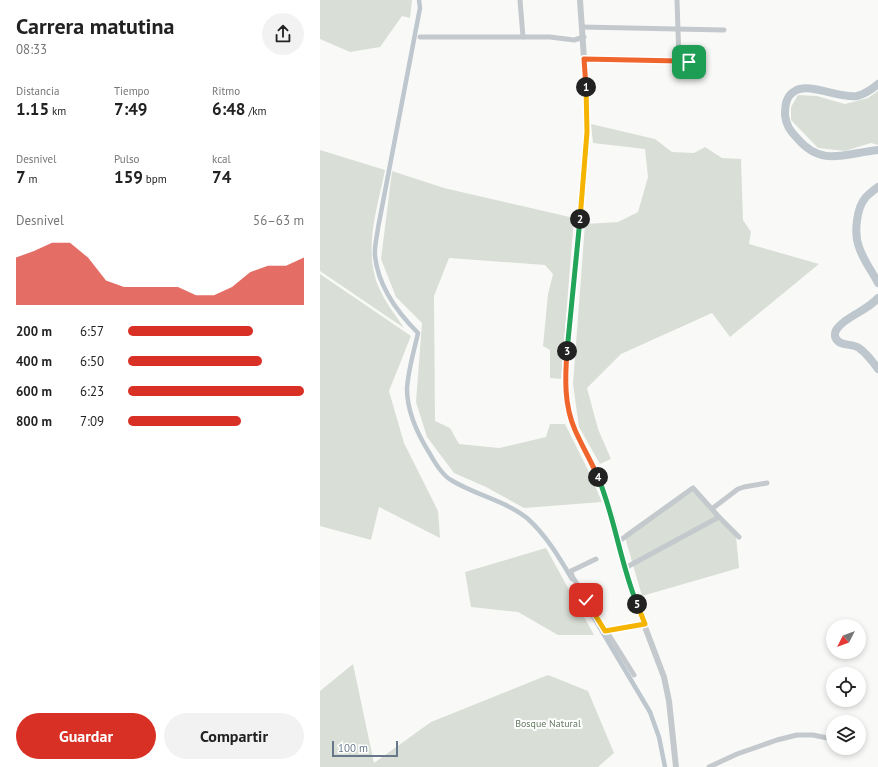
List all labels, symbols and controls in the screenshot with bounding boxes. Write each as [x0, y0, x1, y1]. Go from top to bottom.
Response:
text: Carrera matutina [16, 12, 174, 40]
button: share [262, 13, 304, 55]
text: 08:33 [16, 41, 47, 58]
pin [672, 45, 706, 79]
icon: arrive [678, 51, 700, 73]
pin: 1 [576, 77, 596, 97]
text: 1 [583, 80, 589, 94]
text: Distancia [16, 84, 59, 98]
text: Tiempo [114, 84, 149, 98]
text: Ritmo [212, 84, 240, 98]
text: 1.15 [16, 98, 49, 120]
text: 7:49 [114, 98, 148, 120]
text: 6:48 [212, 98, 246, 120]
text: km [49, 104, 66, 118]
text: /km [246, 104, 267, 118]
text: Desnivel [16, 152, 56, 166]
text: Pulso [114, 152, 139, 166]
text: kcal [212, 152, 231, 166]
text: 7 [16, 166, 26, 188]
text: 159 [114, 166, 143, 188]
text: 74 [212, 166, 231, 188]
text: m [26, 172, 38, 186]
text: bpm [143, 172, 167, 186]
pin: 2 [570, 209, 590, 229]
text: Desnivel [16, 212, 64, 229]
text: 56–63 m [253, 212, 304, 229]
text: 2 [577, 212, 583, 226]
text: 200 m [16, 323, 52, 340]
text: 6:57 [80, 323, 104, 340]
pin: 3 [557, 341, 577, 361]
text: 3 [564, 344, 570, 358]
text: 400 m [16, 353, 52, 370]
text: 6:50 [80, 353, 104, 370]
text: 600 m [16, 383, 52, 400]
text: 6:23 [80, 383, 104, 400]
text: 800 m [16, 413, 52, 430]
text: 7:09 [80, 413, 104, 430]
pin: 4 [588, 467, 608, 487]
text: 4 [595, 470, 601, 484]
pin [569, 583, 603, 617]
icon: check [575, 589, 597, 611]
pin: 5 [627, 594, 647, 614]
text: 5 [634, 597, 640, 611]
north arrow [826, 619, 866, 659]
map controls [826, 619, 866, 755]
button: locate [826, 667, 866, 707]
button: Guardar [16, 713, 156, 759]
button: Compartir [164, 713, 304, 759]
button: layers [826, 715, 866, 755]
park label: Bosque Natural [515, 717, 581, 730]
scale bar [332, 739, 398, 758]
text: 100 m [338, 741, 368, 755]

